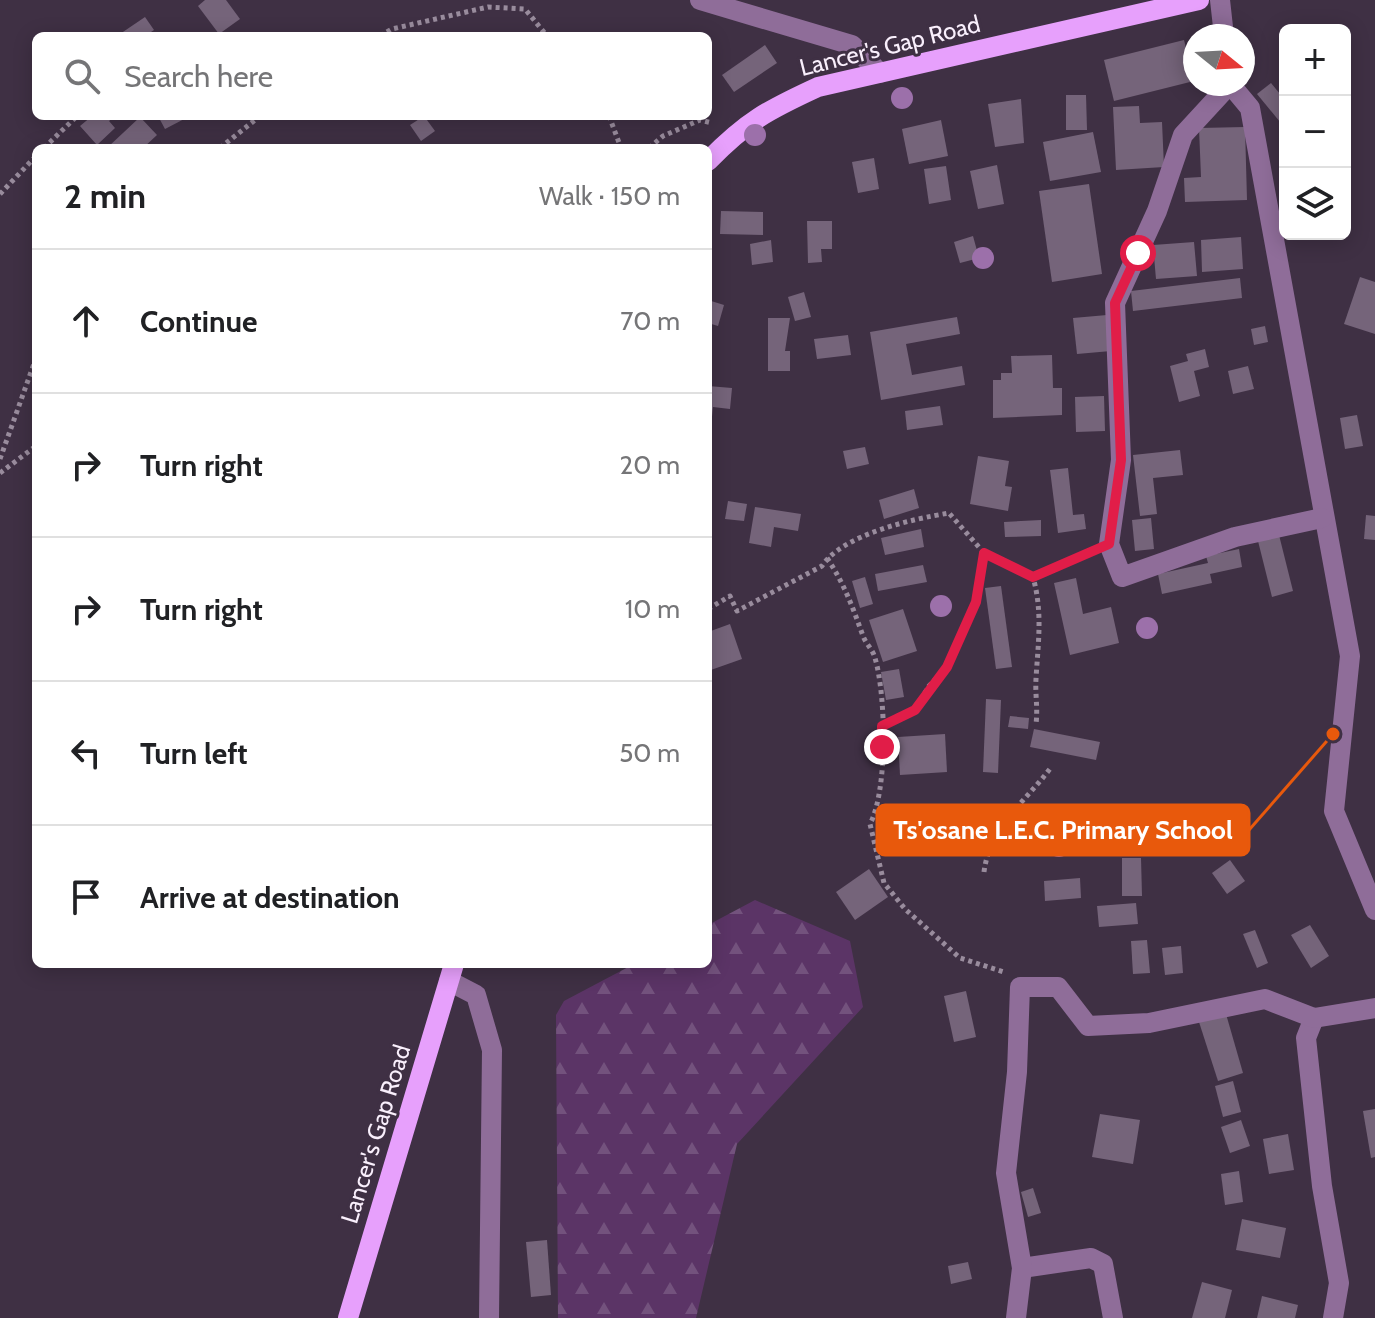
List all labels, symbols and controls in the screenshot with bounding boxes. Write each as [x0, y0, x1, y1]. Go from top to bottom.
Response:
street label: Lancer's Gap Road [797, 9, 983, 82]
north arrow [1183, 24, 1255, 96]
map controls [1279, 24, 1351, 240]
button: + [1279, 24, 1351, 96]
search box [32, 32, 712, 120]
icon: search [60, 54, 104, 98]
text: Search here [124, 58, 273, 95]
button: − [1279, 96, 1351, 168]
button: layers [1279, 168, 1351, 240]
text: 2 min [64, 175, 146, 217]
text: Walk · 150 m [539, 180, 680, 212]
route start [1120, 235, 1156, 271]
icon: ahead [64, 299, 108, 343]
text: Continue [140, 303, 257, 340]
text: 70 m [620, 305, 680, 337]
icon: right [64, 443, 108, 487]
text: Turn right [140, 447, 263, 484]
text: 20 m [620, 449, 680, 481]
icon: right [64, 587, 108, 631]
text: Turn right [140, 591, 263, 628]
text: 10 m [625, 593, 680, 625]
route end [864, 729, 900, 765]
icon: left [64, 731, 108, 775]
text: Turn left [140, 735, 248, 772]
text: 50 m [619, 737, 680, 769]
callout: Ts'osane L.E.C. Primary School [877, 805, 1249, 855]
text: Ts'osane L.E.C. Primary School [893, 814, 1233, 846]
icon: arrive [64, 875, 108, 919]
text: Arrive at destination [140, 879, 400, 916]
street label: Lancer's Gap Road [335, 1041, 416, 1227]

